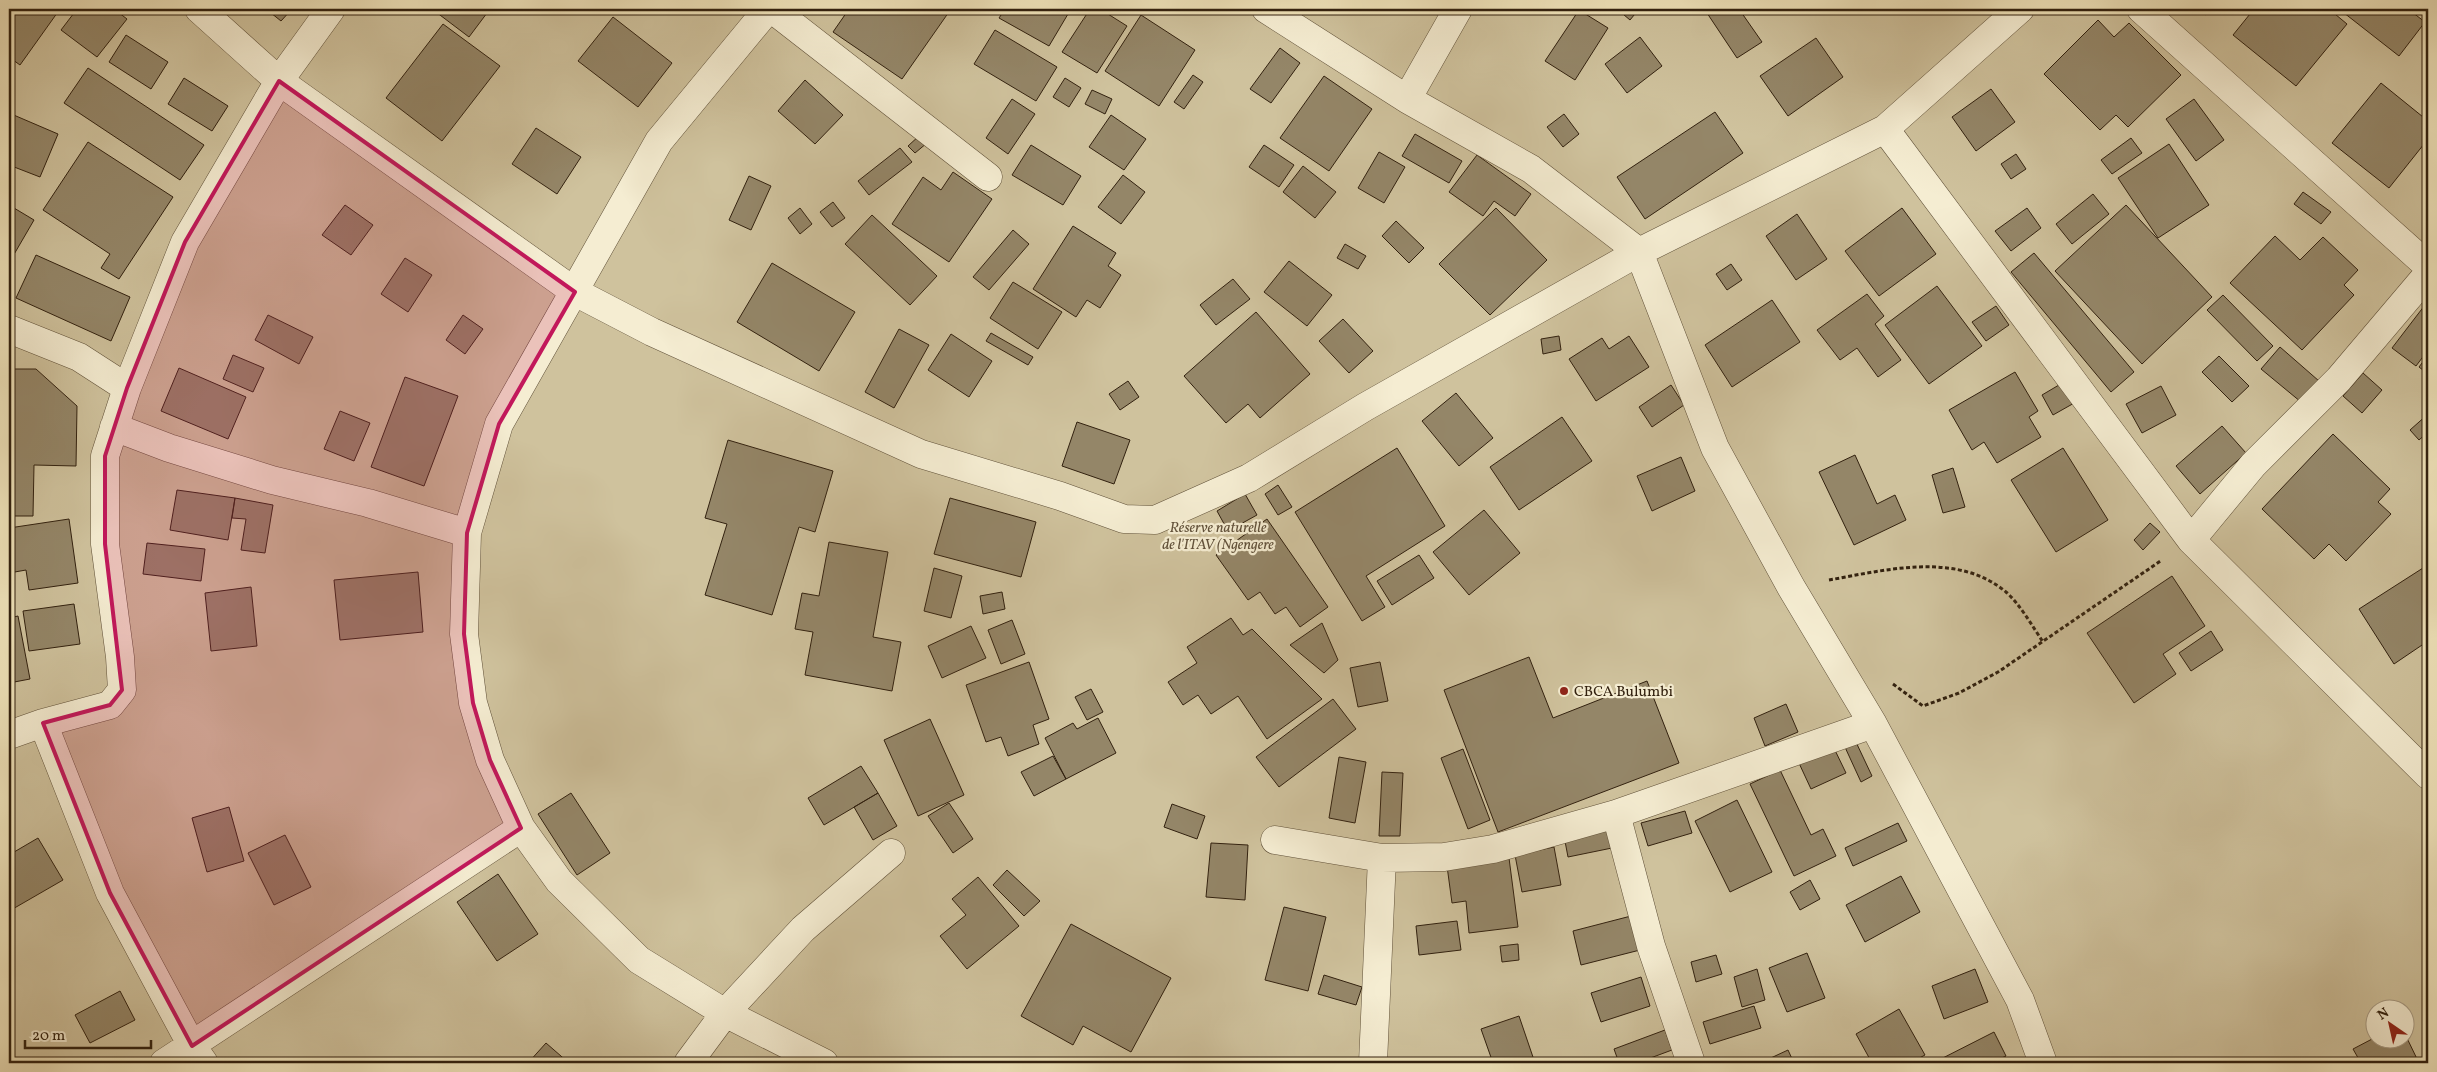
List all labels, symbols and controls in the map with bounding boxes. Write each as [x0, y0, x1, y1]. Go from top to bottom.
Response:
park label: Réserve naturelle de l'ITAV (Ngengere [1162, 518, 1274, 556]
place label: CBCA Bulumbi [1574, 682, 1673, 703]
marker: CBCA Bulumbi [1558, 685, 1570, 697]
north arrow [2364, 1000, 2414, 1050]
text: N [2374, 1004, 2393, 1025]
scale bar [25, 1017, 151, 1049]
text: 20 m [32, 1026, 65, 1047]

